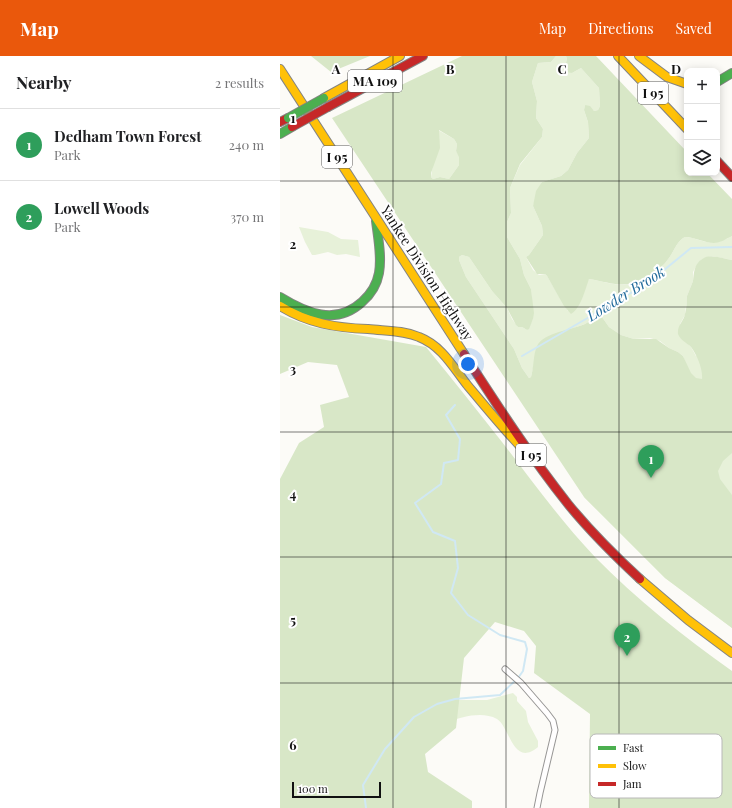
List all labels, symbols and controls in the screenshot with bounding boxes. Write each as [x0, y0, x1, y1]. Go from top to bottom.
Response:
text: Map [20, 15, 59, 41]
text: Map [539, 19, 566, 38]
text: Directions [588, 19, 654, 38]
text: Saved [676, 19, 712, 38]
text: A [331, 60, 341, 77]
text: B [446, 60, 455, 77]
text: C [557, 60, 567, 77]
text: D [671, 60, 681, 77]
map controls [684, 68, 720, 176]
button: + [684, 68, 720, 104]
road number: MA 109 [348, 70, 402, 92]
text: Nearby [16, 71, 71, 93]
text: 2 results [215, 74, 264, 91]
road number: I 95 [638, 82, 668, 104]
button: − [684, 104, 720, 140]
text: 1 [291, 109, 296, 126]
text: Dedham Town Forest [54, 126, 202, 146]
text: 1 [27, 136, 31, 153]
text: 240 m [229, 136, 264, 153]
button: layers [684, 140, 720, 176]
text: Park [54, 146, 81, 163]
road number: I 95 [322, 146, 352, 168]
text: Lowell Woods [54, 198, 149, 218]
street label: Yankee Division Highway [376, 201, 478, 344]
text: 2 [26, 208, 32, 225]
text: 370 m [230, 208, 264, 225]
text: Park [54, 218, 81, 235]
text: 2 [290, 235, 297, 252]
water label: Lowder Brook [582, 261, 669, 326]
your location [458, 354, 478, 374]
text: 3 [290, 360, 296, 377]
road number: I 95 [516, 444, 546, 466]
pin: 1 [638, 445, 664, 478]
text: 4 [290, 485, 297, 502]
text: 5 [290, 611, 296, 628]
pin: 2 [614, 623, 640, 656]
legend [590, 734, 722, 798]
text: 6 [289, 736, 297, 753]
text: Fast [623, 740, 643, 755]
text: Slow [623, 758, 647, 773]
text: Jam [622, 776, 642, 791]
scale bar [292, 780, 381, 799]
text: 100 m [298, 781, 328, 796]

